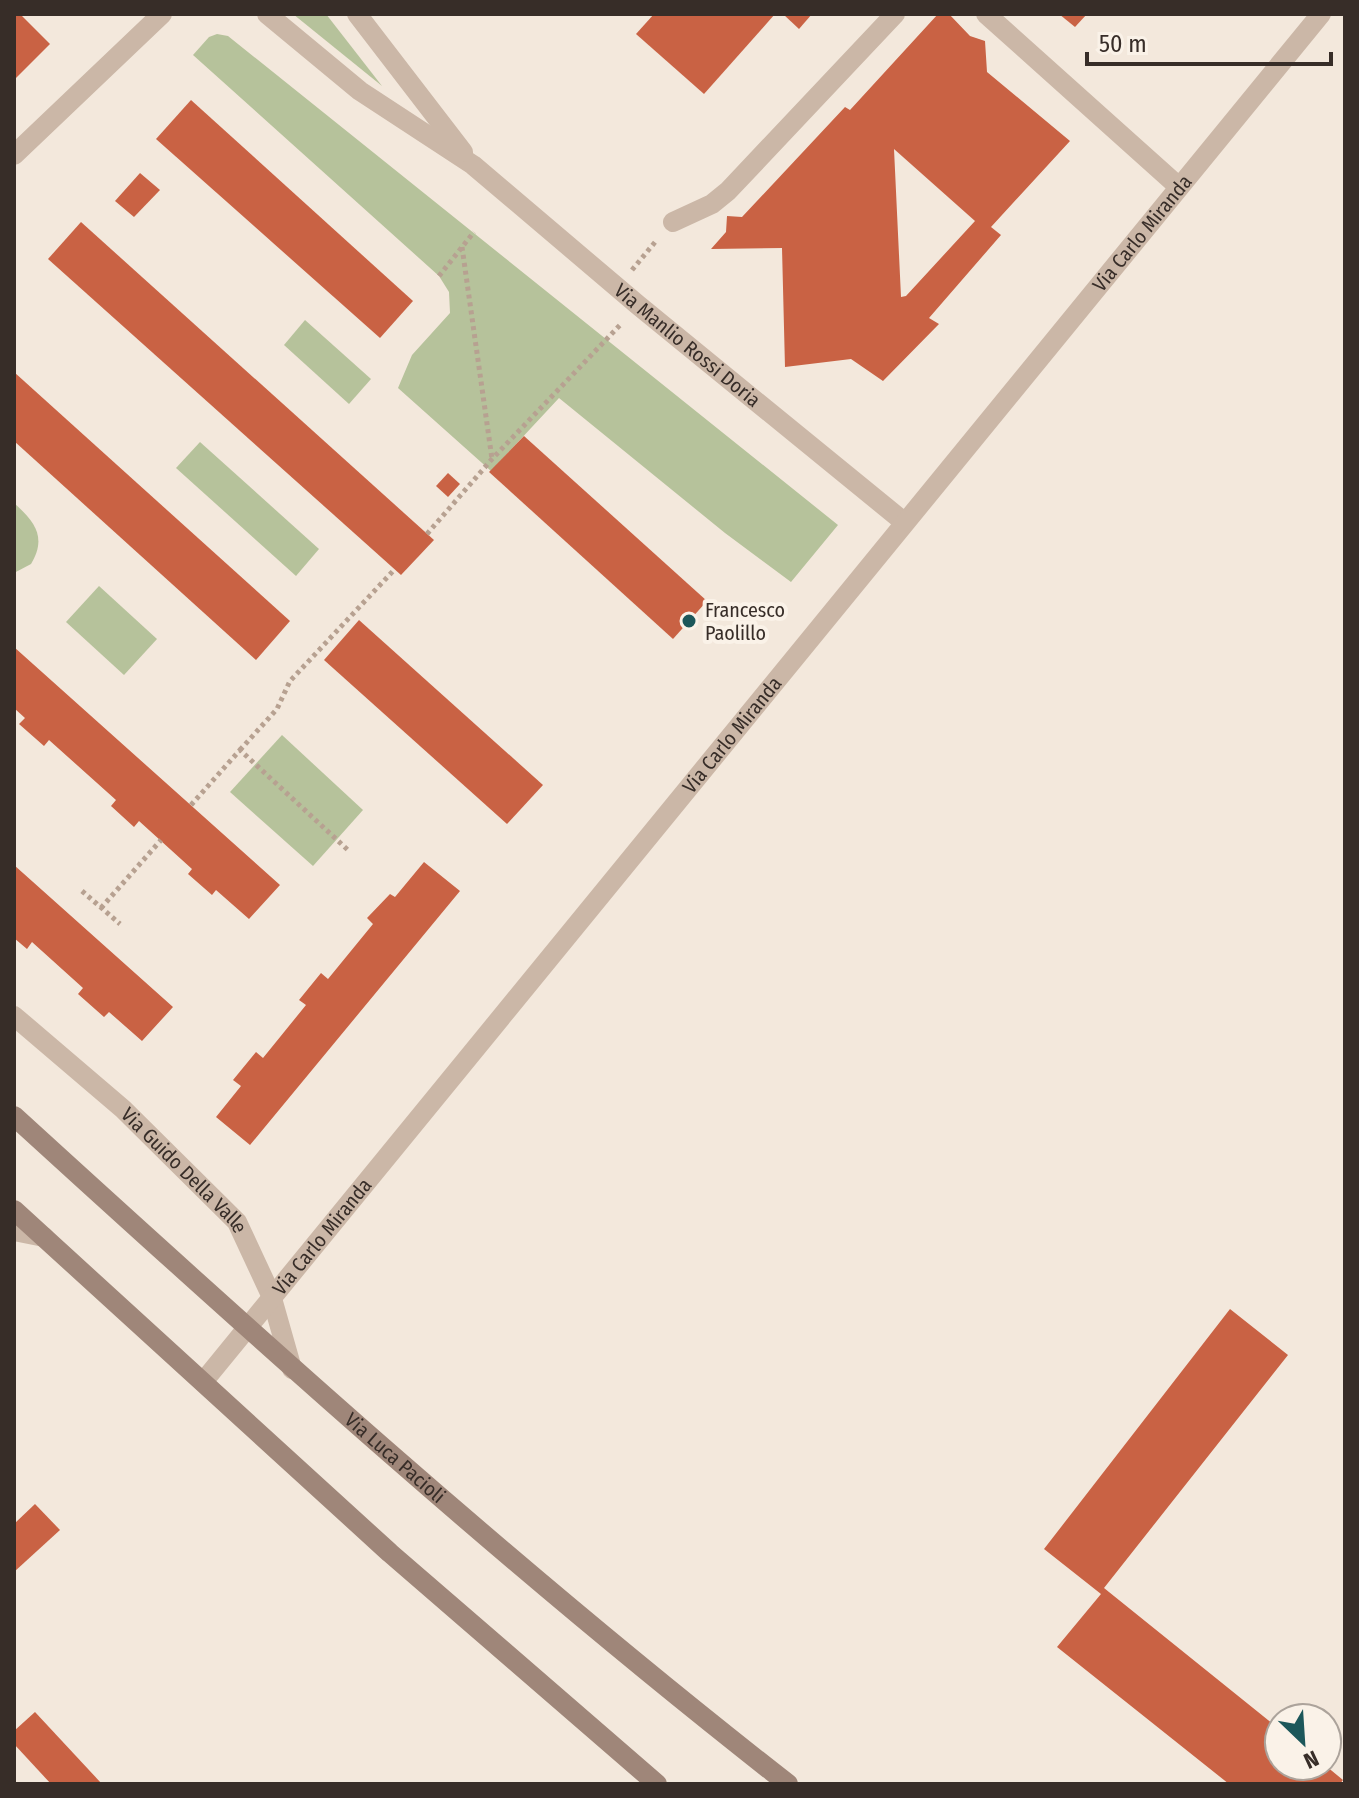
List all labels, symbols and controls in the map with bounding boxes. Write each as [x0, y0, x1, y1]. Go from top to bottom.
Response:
scale bar [1087, 16, 1331, 66]
text: 50 m [1099, 30, 1147, 58]
street label: Via Carlo Miranda [1087, 170, 1197, 296]
street label: Via Manlio Rossi Doria [610, 278, 765, 412]
place label: Francesco Paolillo [705, 598, 785, 645]
marker: Francesco Paolillo [680, 612, 698, 630]
street label: Via Carlo Miranda [677, 672, 787, 798]
street label: Via Guido Della Valle [116, 1102, 252, 1237]
street label: Via Carlo Miranda [267, 1173, 377, 1300]
street label: Via Luca Pacioli [340, 1408, 450, 1508]
north arrow [1263, 1702, 1343, 1782]
text: N [1300, 1745, 1323, 1775]

